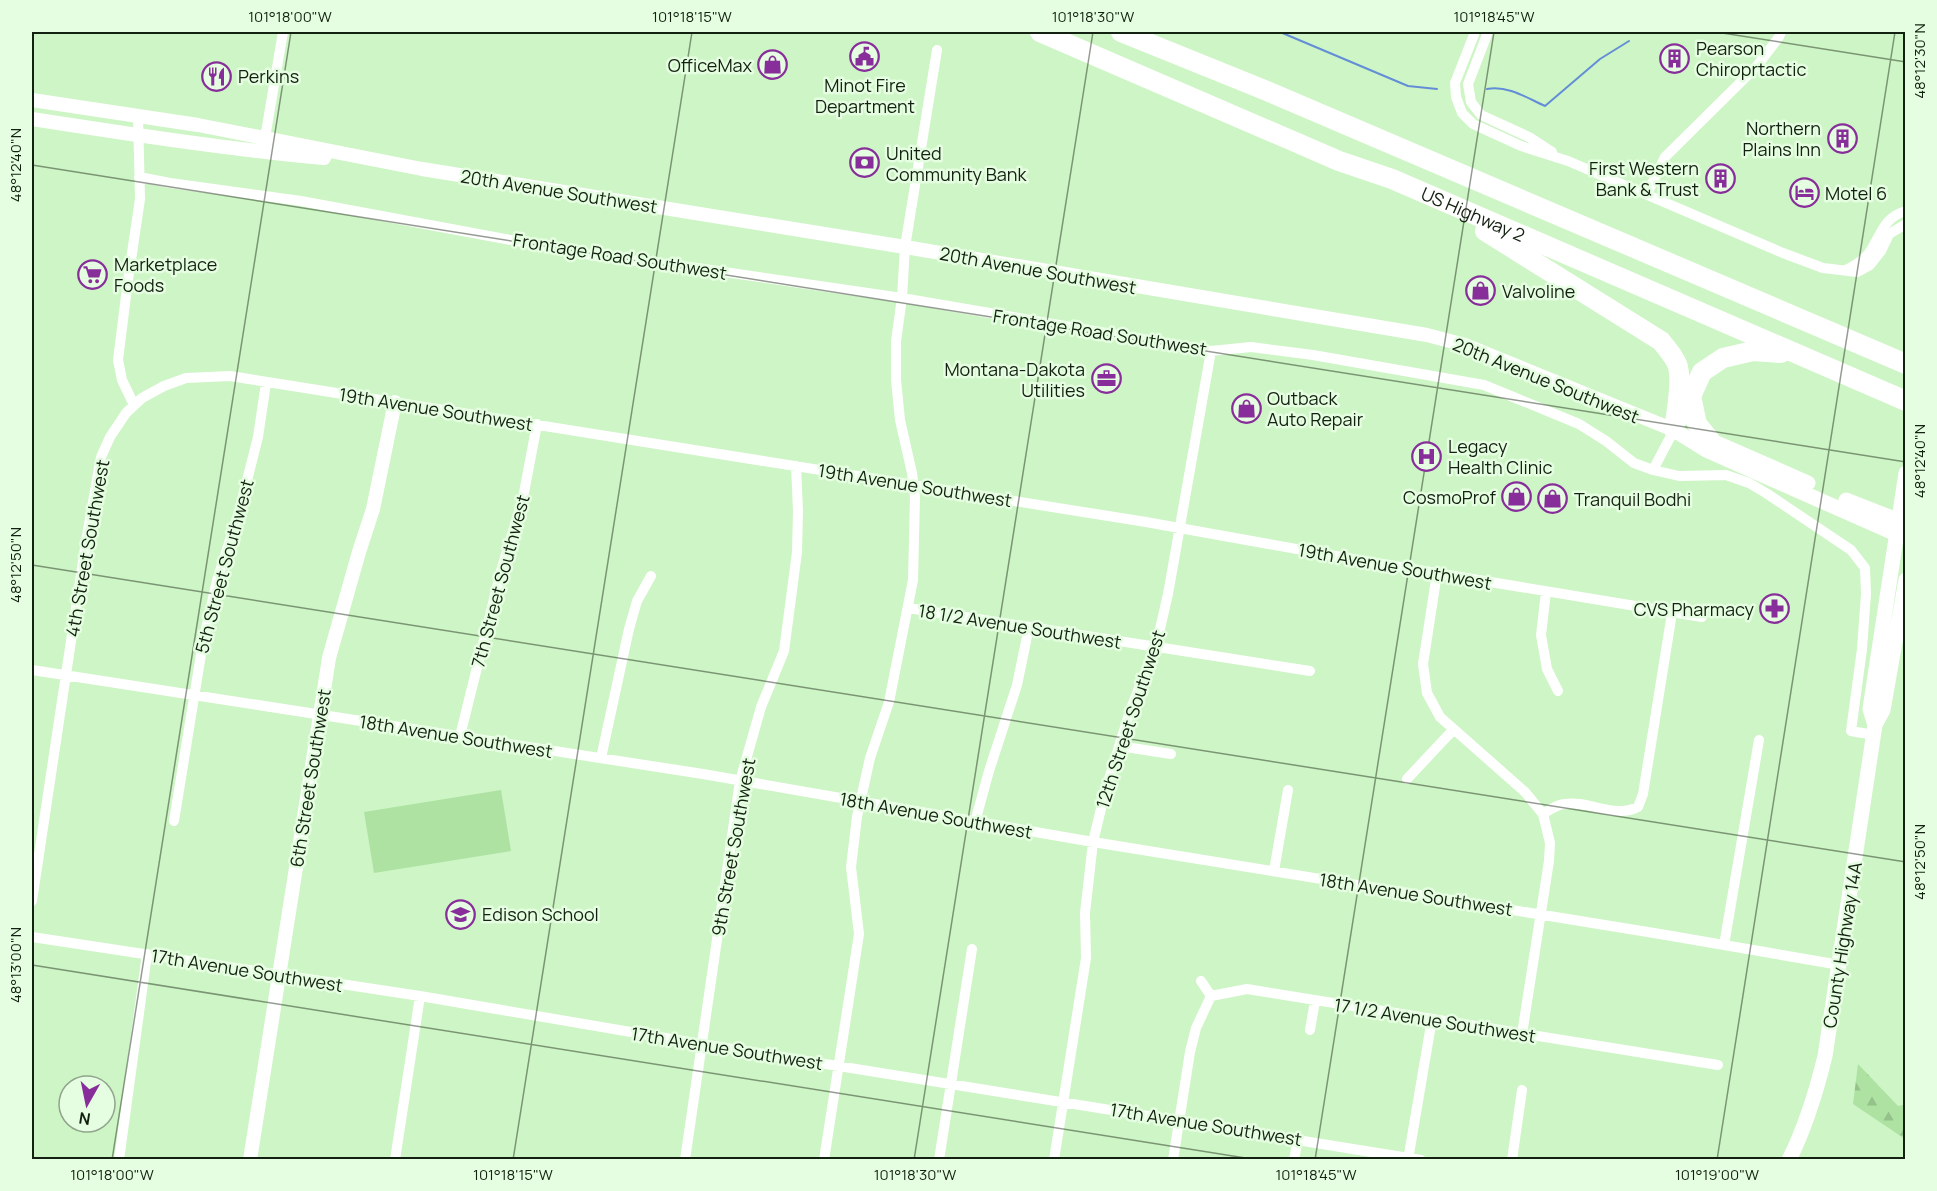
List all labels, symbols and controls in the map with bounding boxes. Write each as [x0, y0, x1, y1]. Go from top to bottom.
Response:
text: 101°18'00"W [248, 6, 332, 27]
text: 101°18'15"W [652, 6, 732, 27]
text: 101°18'30"W [1052, 6, 1134, 27]
text: 101°18'45"W [1454, 6, 1534, 27]
text: 48°12'30"N [1909, 23, 1930, 99]
place label: Pearson Chiroprtactic [1696, 36, 1806, 81]
public building icon: Minot Fire Department [849, 40, 881, 72]
building icon: Pearson Chiroprtactic [1659, 42, 1691, 74]
shop icon: OfficeMax [757, 49, 789, 81]
place label: OfficeMax [668, 53, 753, 77]
restaurant icon: Perkins [201, 60, 233, 92]
place label: Perkins [238, 64, 299, 88]
place label: Minot Fire Department [815, 73, 915, 118]
place label: Northern Plains Inn [1742, 116, 1821, 161]
building icon: Northern Plains Inn [1826, 122, 1858, 154]
text: 48°12'40"N [5, 128, 26, 202]
place label: United Community Bank [886, 141, 1027, 186]
bank icon: United Community Bank [849, 147, 881, 179]
place label: First Western Bank & Trust [1589, 156, 1699, 201]
building icon: First Western Bank & Trust [1704, 162, 1736, 194]
street label: 20th Avenue Southwest [459, 164, 659, 218]
hotel icon: Motel 6 [1788, 177, 1820, 209]
street label: US Highway 2 [1418, 181, 1529, 247]
place label: Motel 6 [1825, 181, 1887, 205]
street label: Frontage Road Southwest [511, 227, 729, 285]
street label: 20th Avenue Southwest [938, 241, 1138, 299]
place label: Marketplace Foods [114, 252, 217, 297]
supermarket icon: Marketplace Foods [77, 258, 109, 290]
shop icon: Valvoline [1465, 275, 1497, 307]
place label: Valvoline [1502, 279, 1575, 303]
street label: Frontage Road Southwest [991, 303, 1209, 361]
street label: 20th Avenue Southwest [1449, 332, 1643, 428]
place label: Montana-Dakota Utilities [944, 357, 1085, 402]
office icon: Montana-Dakota Utilities [1090, 363, 1122, 395]
street label: 19th Avenue Southwest [337, 382, 535, 436]
place label: Outback Auto Repair [1267, 386, 1364, 431]
shop icon: Outback Auto Repair [1230, 392, 1262, 424]
text: 48°12'40"N [1909, 424, 1930, 498]
place label: Legacy Health Clinic [1448, 434, 1553, 479]
hospital icon: Legacy Health Clinic [1411, 440, 1443, 472]
street label: 4th Street Southwest [60, 457, 114, 639]
street label: 19th Avenue Southwest [816, 458, 1014, 512]
street label: 5th Street Southwest [189, 476, 259, 656]
shop icon: CosmoProf [1501, 481, 1533, 513]
shop icon: Tranquil Bodhi [1537, 483, 1569, 515]
place label: CosmoProf [1403, 485, 1497, 509]
place label: Tranquil Bodhi [1574, 487, 1691, 511]
street label: 7th Street Southwest [465, 492, 535, 670]
text: 48°12'50"N [5, 527, 26, 603]
street label: 19th Avenue Southwest [1296, 537, 1494, 595]
pharmacy icon: CVS Pharmacy [1759, 593, 1791, 625]
place label: CVS Pharmacy [1634, 597, 1754, 621]
street label: 18 1/2 Avenue Southwest [917, 598, 1123, 654]
street label: 12th Street Southwest [1090, 627, 1170, 811]
street label: 6th Street Southwest [284, 687, 336, 869]
street label: 18th Avenue Southwest [358, 709, 554, 763]
street label: 9th Street Southwest [706, 756, 760, 938]
street label: 18th Avenue Southwest [838, 786, 1034, 844]
text: 48°12'50"N [1909, 824, 1930, 900]
street label: County Highway 14A [1817, 860, 1867, 1030]
street label: 18th Avenue Southwest [1318, 867, 1514, 921]
school or university icon: Edison School [445, 898, 477, 930]
place label: Edison School [482, 902, 599, 926]
text: 48°13'00"N [5, 927, 26, 1003]
street label: 17th Avenue Southwest [149, 943, 345, 997]
street label: 17 1/2 Avenue Southwest [1333, 992, 1537, 1048]
street label: 17th Avenue Southwest [629, 1021, 825, 1075]
north arrow [57, 1074, 117, 1134]
street label: 17th Avenue Southwest [1108, 1097, 1304, 1151]
text: N [77, 1107, 92, 1131]
text: 101°18'00"W [70, 1164, 154, 1185]
text: 101°18'15"W [473, 1164, 553, 1185]
text: 101°18'30"W [874, 1164, 956, 1185]
text: 101°18'45"W [1276, 1164, 1356, 1185]
text: 101°19'00"W [1675, 1164, 1759, 1185]

